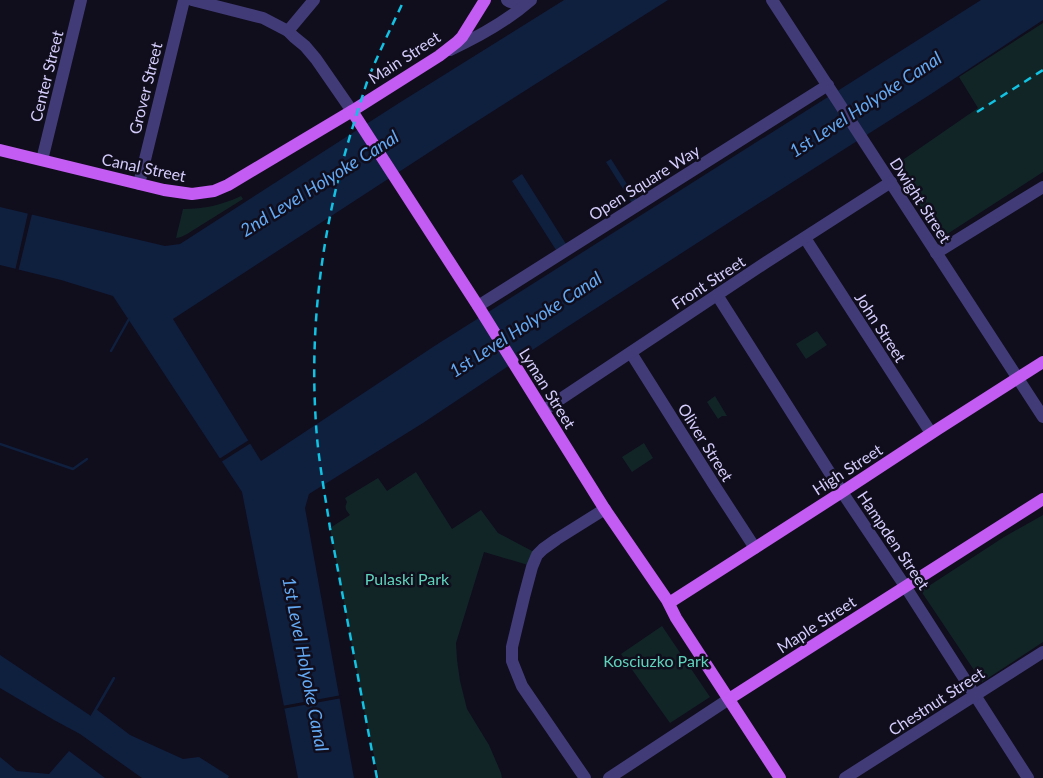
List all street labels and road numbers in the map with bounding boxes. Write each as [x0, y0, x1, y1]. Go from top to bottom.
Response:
street label: Main Street [365, 27, 444, 87]
street label: Center Street [25, 28, 67, 124]
street label: Grover Street [124, 40, 166, 136]
street label: Open Square Way [585, 140, 704, 224]
street label: Canal Street [100, 149, 188, 185]
street label: Dwight Street [886, 154, 956, 246]
street label: Front Street [668, 251, 748, 313]
street label: John Street [851, 288, 911, 366]
street label: Lyman Street [516, 344, 580, 432]
street label: Oliver Street [675, 399, 738, 485]
street label: High Street [809, 439, 886, 499]
street label: Hampden Street [854, 487, 934, 593]
street label: Maple Street [773, 591, 859, 656]
street label: Chestnut Street [884, 663, 988, 739]

